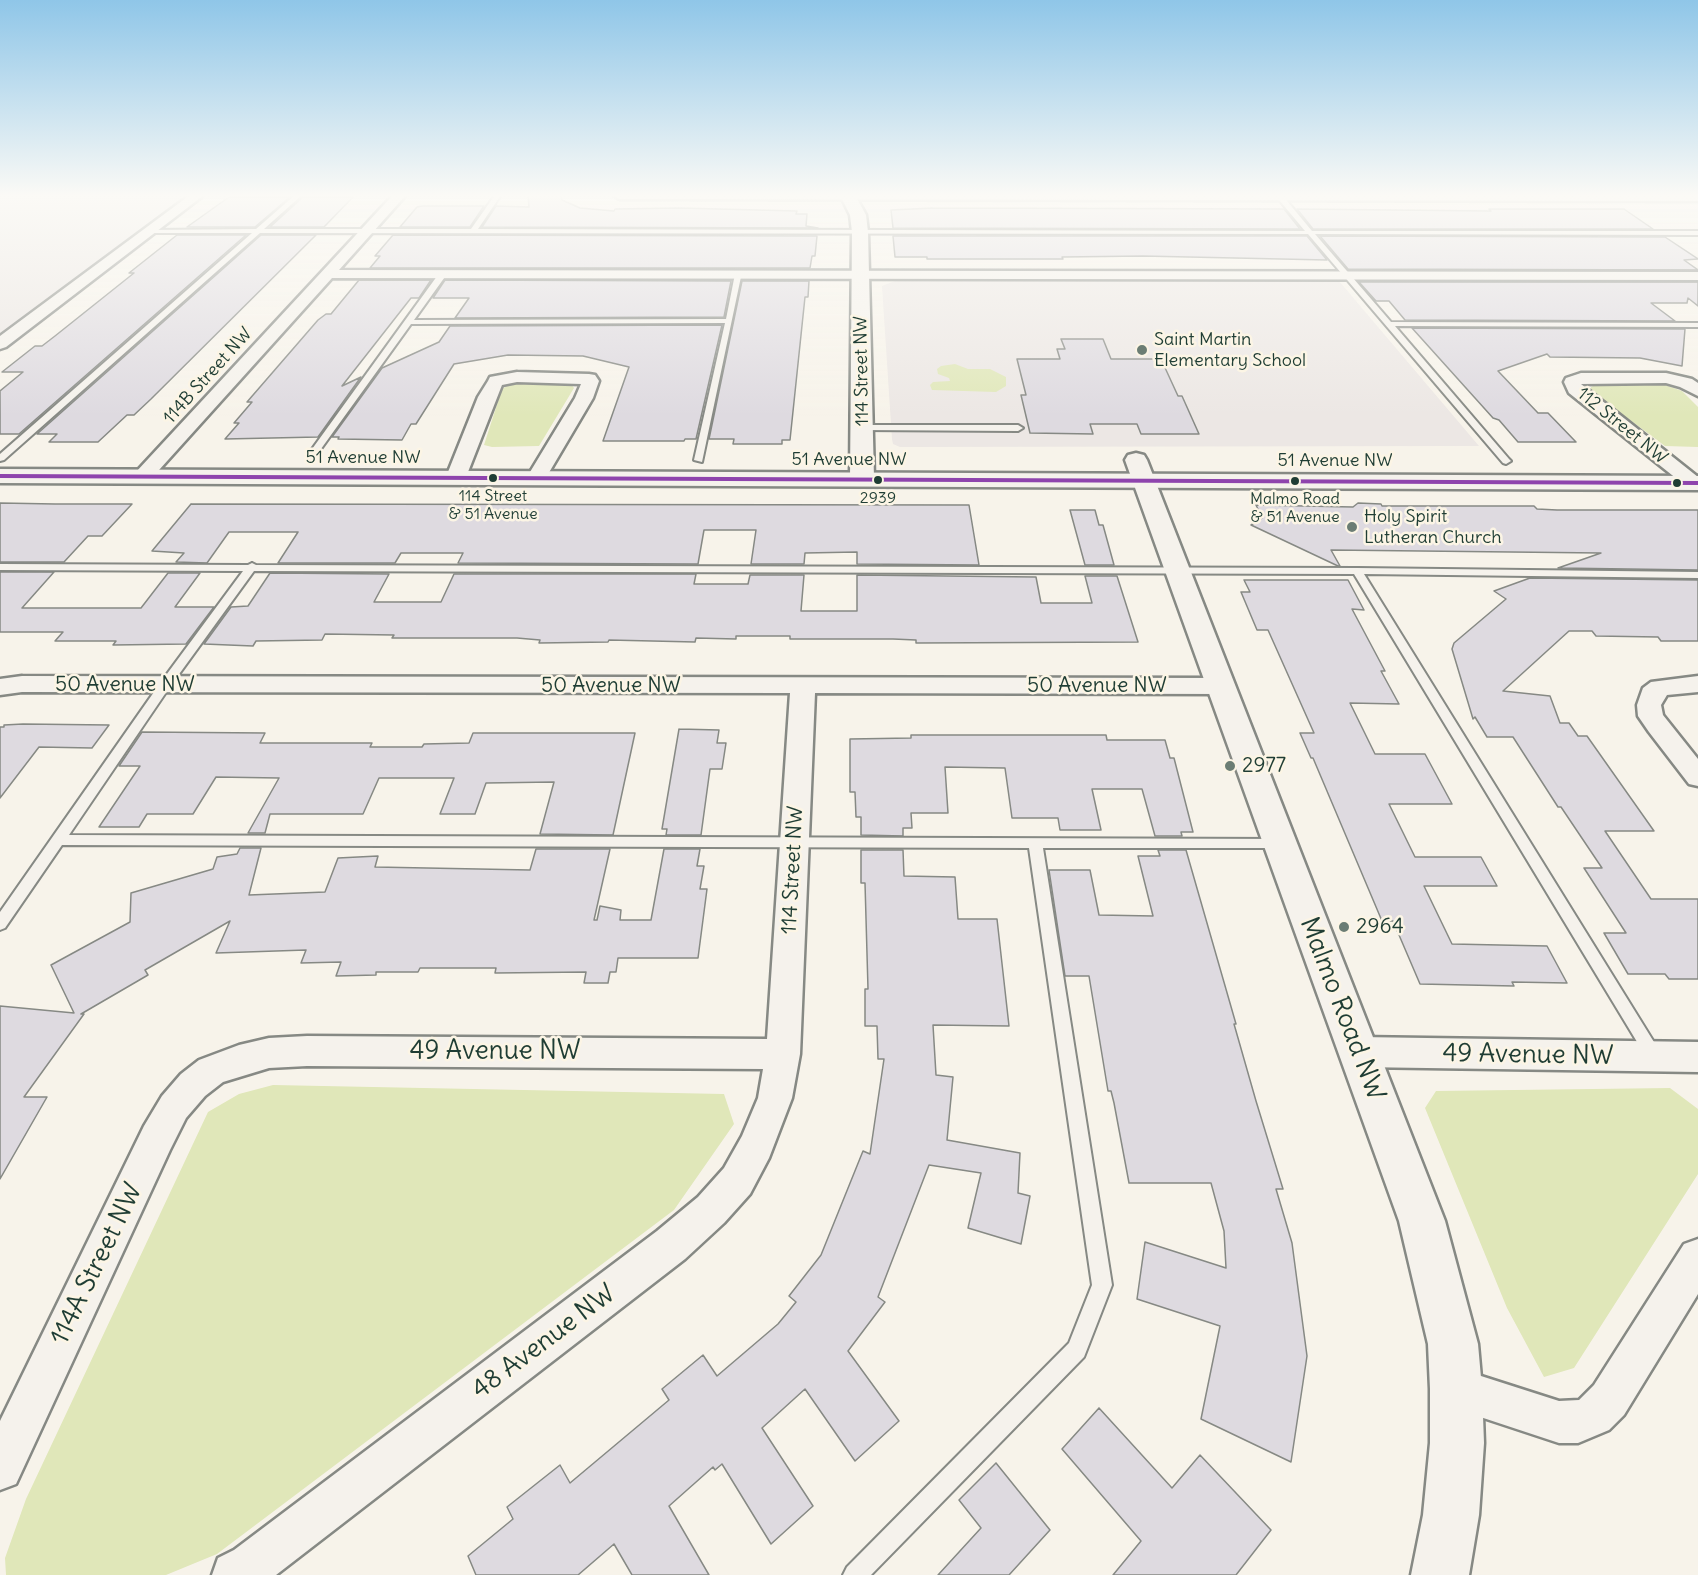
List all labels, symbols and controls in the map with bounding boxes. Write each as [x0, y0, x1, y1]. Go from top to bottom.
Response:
street label: 114 Street NW [850, 316, 874, 426]
street label: 114B Street NW [159, 323, 257, 429]
place label: Saint Martin Elementary School [1154, 329, 1306, 372]
marker: Saint Martin Elementary School [1135, 343, 1149, 357]
street label: 112 Street NW [1573, 383, 1671, 469]
street label: 51 Avenue NW [305, 447, 421, 469]
street label: 51 Avenue NW [791, 449, 907, 471]
street label: 51 Avenue NW [1277, 450, 1393, 472]
marker: 114 Street & 51 Avenue [487, 472, 499, 484]
marker: 2939 [872, 474, 884, 486]
marker: Malmo Road & 51 Avenue [1289, 475, 1301, 487]
unlabelled marker [1671, 477, 1683, 489]
place label: 114 Street & 51 Avenue [448, 486, 538, 524]
place label: 2939 [860, 488, 896, 508]
place label: Malmo Road & 51 Avenue [1250, 489, 1340, 527]
place label: Holy Spirit Lutheran Church [1364, 506, 1502, 548]
marker: Holy Spirit Lutheran Church [1345, 520, 1359, 534]
street label: 50 Avenue NW [55, 672, 195, 698]
street label: 50 Avenue NW [541, 673, 681, 699]
street label: 50 Avenue NW [1027, 673, 1167, 699]
place label: 2977 [1242, 753, 1286, 779]
marker: 2977 [1223, 759, 1237, 773]
street label: 114 Street NW [777, 805, 809, 935]
street label: Malmo Road NW [1293, 913, 1391, 1105]
place label: 2964 [1356, 914, 1404, 940]
marker: 2964 [1337, 920, 1351, 934]
street label: 49 Avenue NW [409, 1036, 581, 1068]
street label: 49 Avenue NW [1442, 1038, 1614, 1072]
street label: 114A Street NW [44, 1178, 150, 1350]
street label: 48 Avenue NW [466, 1278, 622, 1406]

